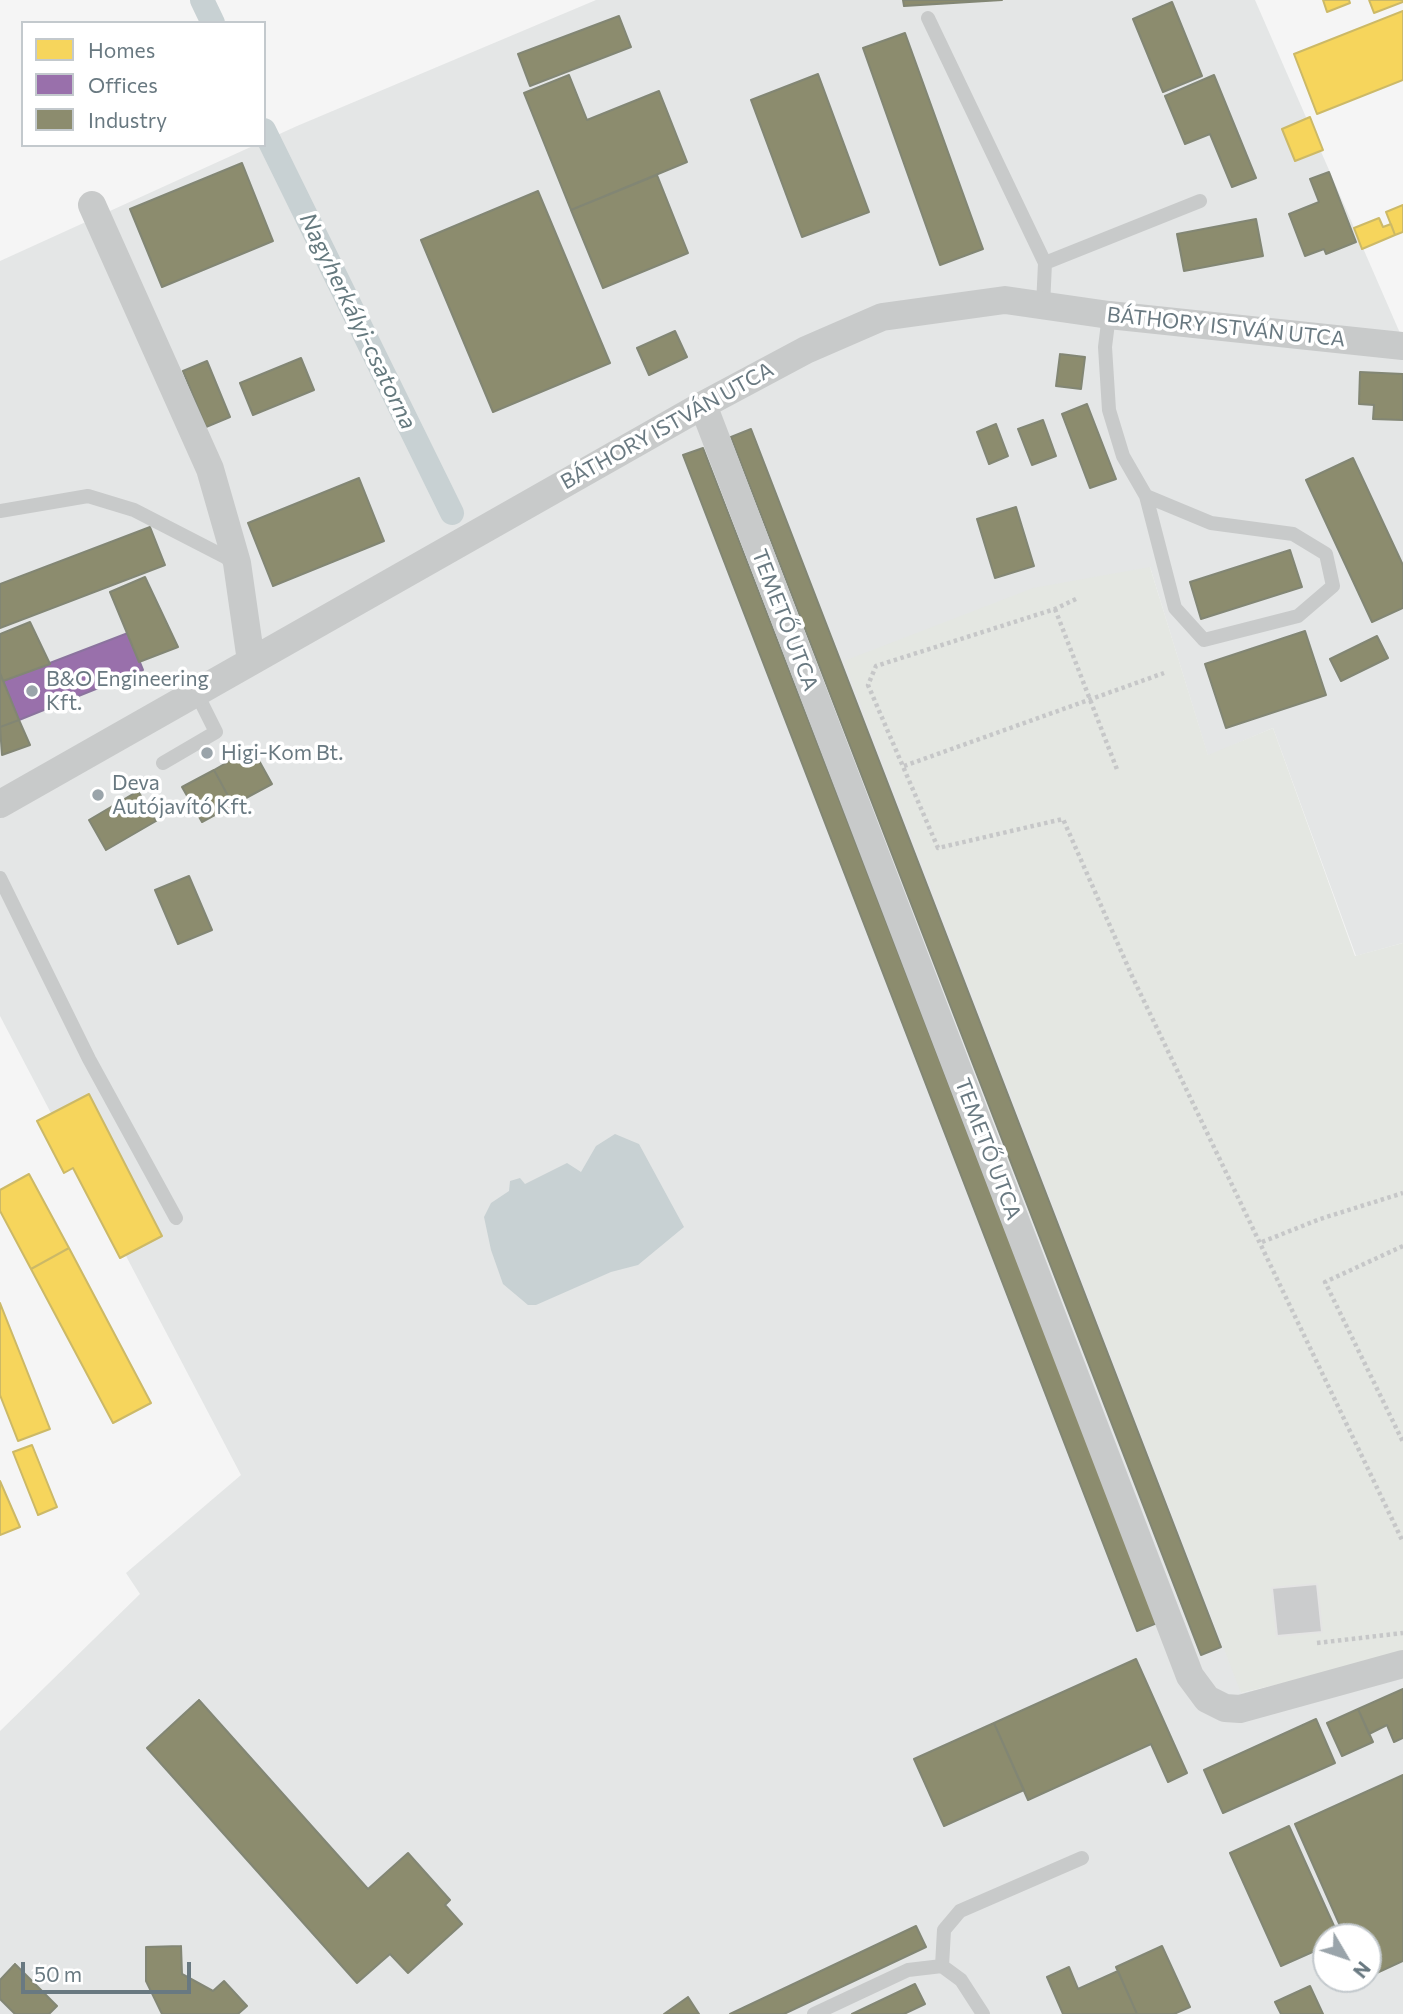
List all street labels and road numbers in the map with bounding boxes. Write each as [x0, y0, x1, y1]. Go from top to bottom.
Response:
street label: BÁTHORY ISTVÁN UTCA [1106, 302, 1346, 352]
street label: BÁTHORY ISTVÁN UTCA [556, 357, 778, 495]
street label: TEMETŐ UTCA [746, 546, 824, 694]
street label: TEMETŐ UTCA [949, 1075, 1027, 1223]

